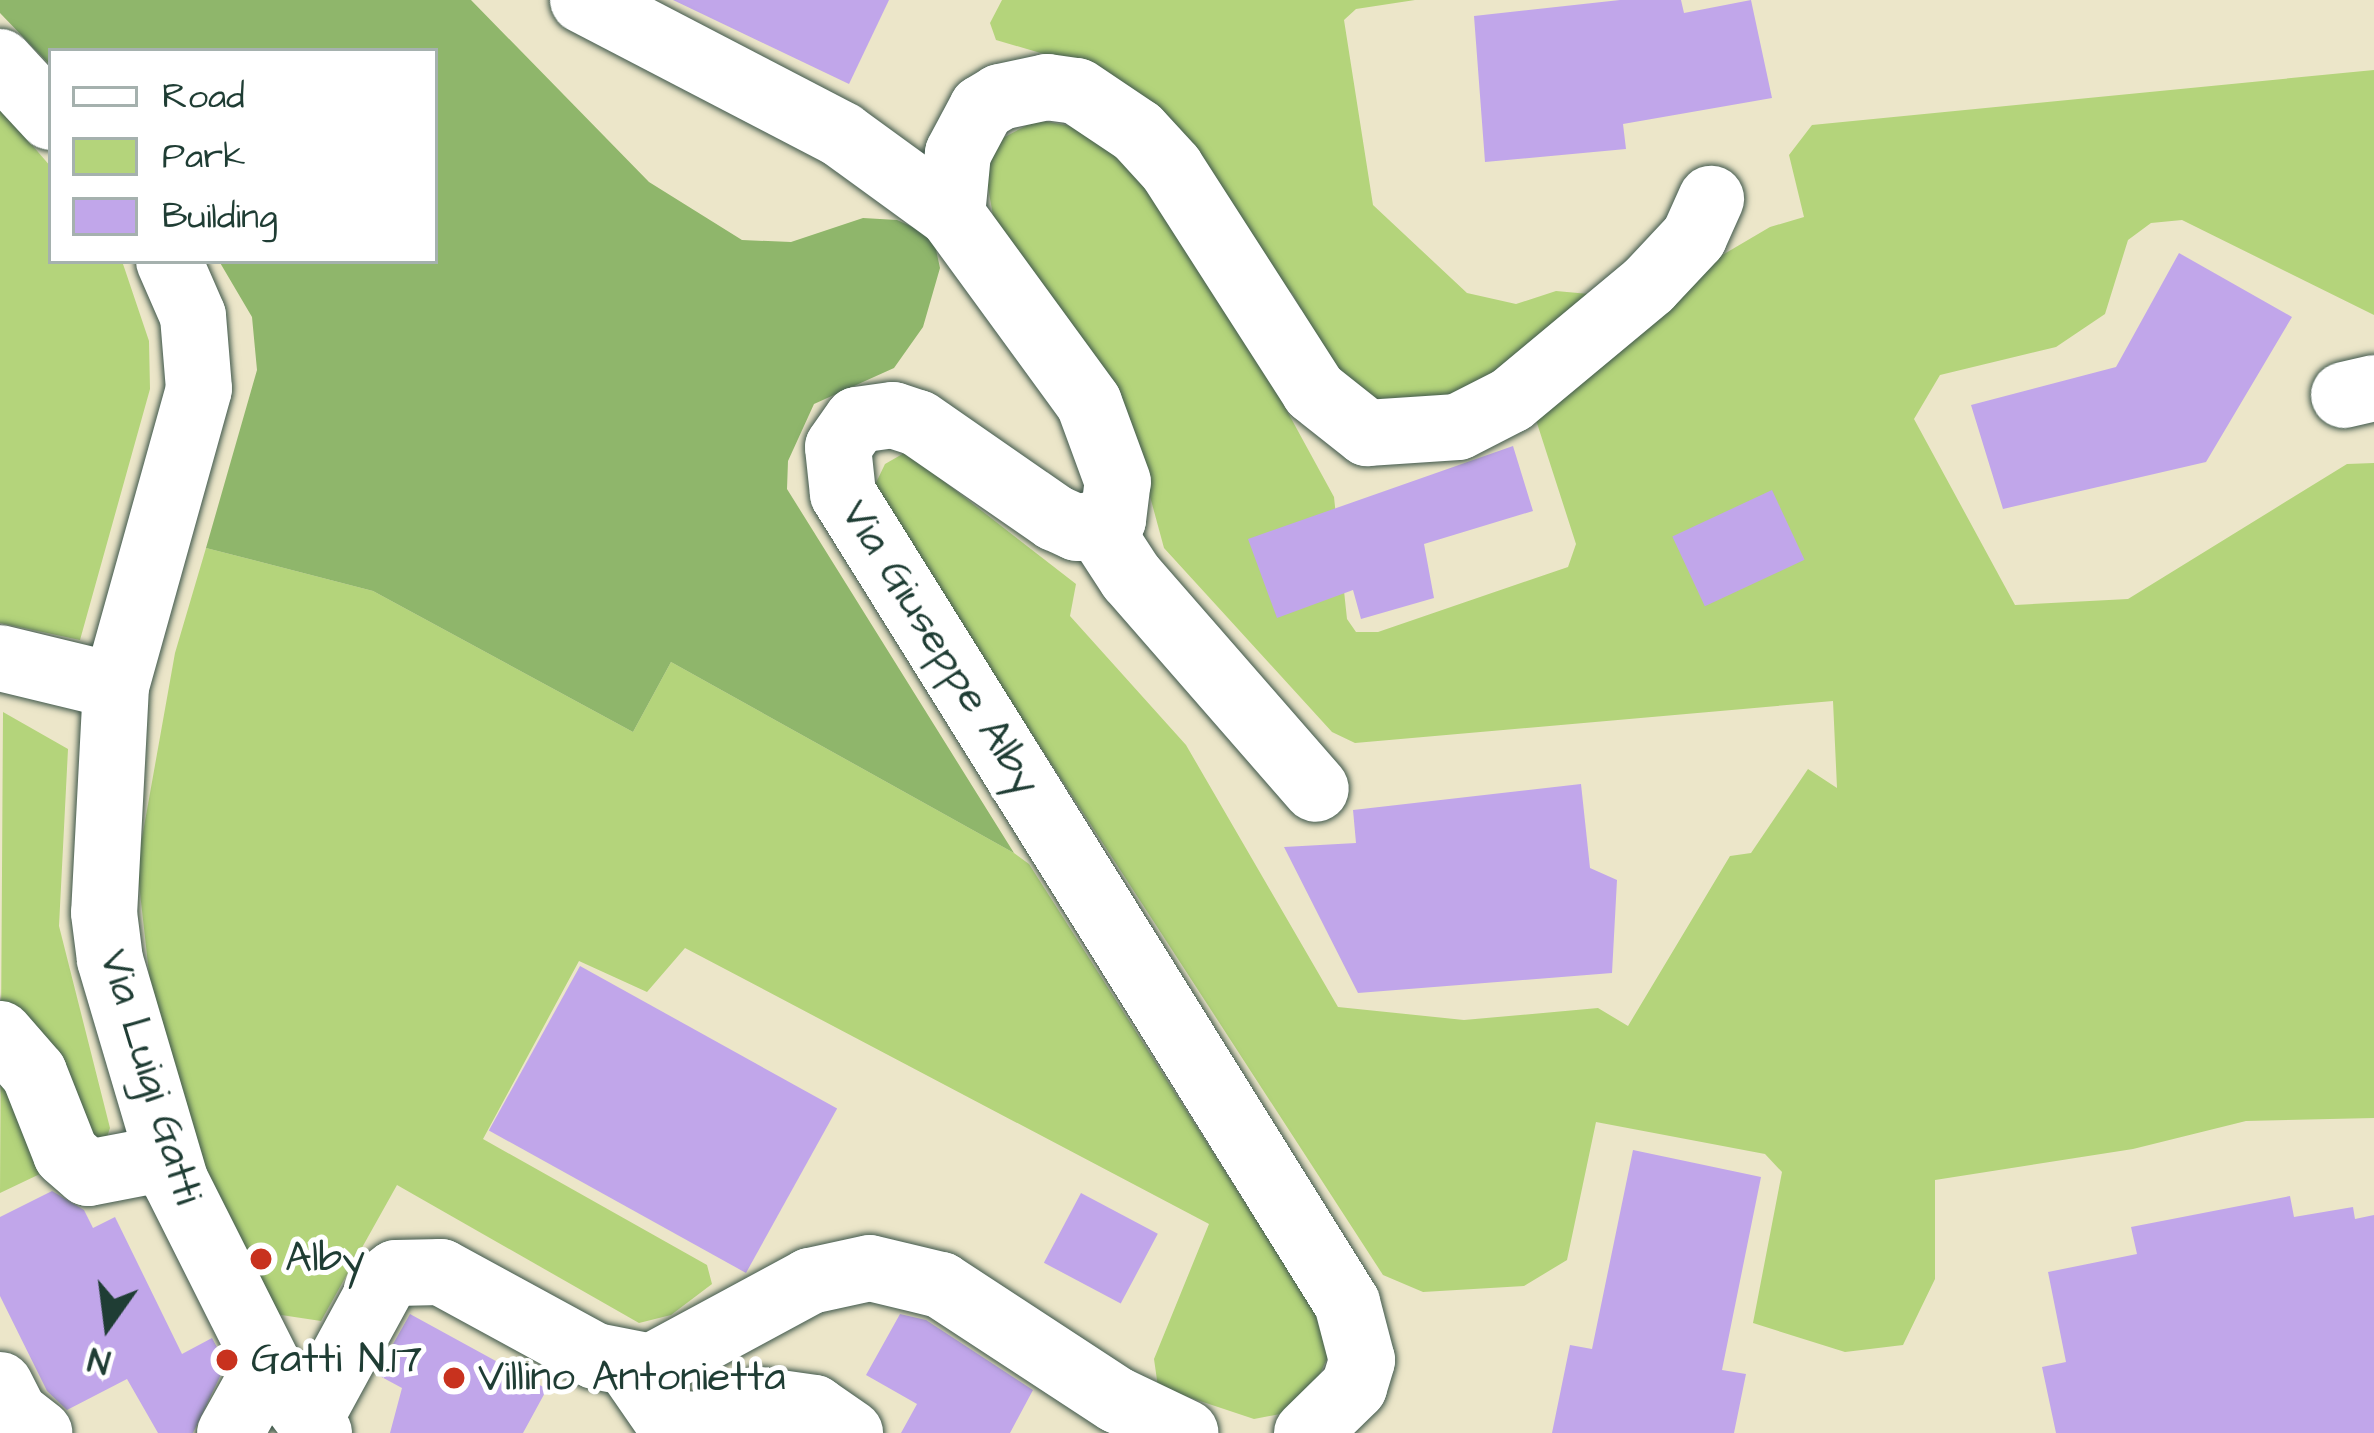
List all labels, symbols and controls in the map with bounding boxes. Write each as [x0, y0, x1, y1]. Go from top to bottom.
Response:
legend [48, 48, 438, 264]
text: Road [162, 71, 245, 122]
text: Park [162, 131, 245, 182]
text: Building [162, 191, 277, 242]
street label: Via Giuseppe Alby [829, 491, 1051, 805]
street label: Via Luigi Gatti [87, 944, 213, 1210]
place label: Alby [285, 1234, 365, 1284]
marker: Alby [248, 1246, 274, 1272]
north arrow [48, 1265, 168, 1385]
text: N [84, 1335, 115, 1385]
place label: Gatti N.17 [251, 1335, 422, 1385]
marker: Gatti N.17 [214, 1347, 240, 1373]
place label: Villino Antonietta [478, 1353, 786, 1403]
marker: Villino Antonietta [441, 1365, 467, 1391]

